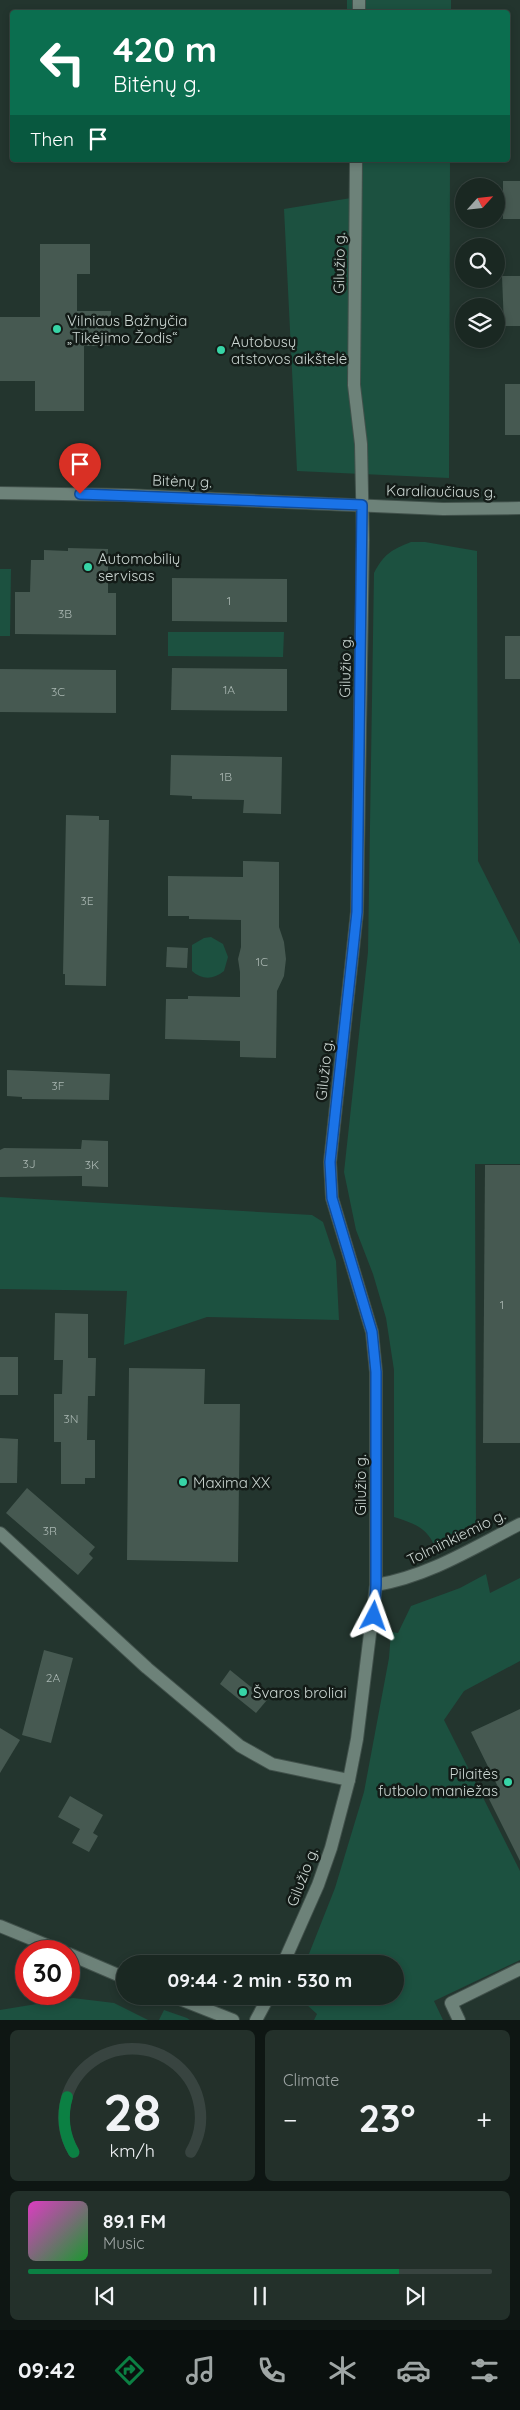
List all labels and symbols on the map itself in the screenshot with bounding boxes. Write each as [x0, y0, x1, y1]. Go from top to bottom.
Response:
north arrow [455, 178, 505, 228]
street label: Gilužio g. [329, 232, 349, 294]
place label: Vilniaus Bažnyčia „Tikėjimo Žodis“ [67, 311, 187, 347]
marker: Vilniaus Bažnyčia „Tikėjimo Žodis“ [51, 323, 63, 335]
place label: Autobusų atstovos aikštelė [231, 332, 347, 368]
marker: Autobusų atstovos aikštelė [215, 344, 227, 356]
pin [59, 443, 101, 494]
street label: Bitėnų g. [152, 470, 212, 492]
street label: Karaliaučiaus g. [386, 481, 496, 501]
place label: Automobilių servisas [98, 549, 180, 585]
marker: Automobilių servisas [82, 561, 94, 573]
house number: 1 [227, 593, 231, 608]
house number: 3B [58, 606, 72, 621]
street label: Gilužio g. [335, 636, 355, 698]
house number: 1A [223, 682, 235, 697]
house number: 3C [51, 684, 65, 699]
house number: 1B [220, 769, 232, 784]
house number: 3E [80, 893, 94, 908]
house number: 1C [256, 954, 268, 969]
street label: Gilužio g. [311, 1039, 337, 1101]
house number: 3F [51, 1078, 65, 1093]
house number: 3J [22, 1156, 36, 1171]
house number: 3K [85, 1157, 99, 1172]
house number: 1 [500, 1297, 504, 1312]
house number: 3N [63, 1411, 79, 1426]
street label: Gilužio g. [351, 1454, 370, 1516]
place label: Maxima XX [193, 1473, 270, 1492]
marker: Maxima XX [177, 1476, 189, 1488]
street label: Tolminkiemio g. [404, 1505, 508, 1569]
house number: 3R [43, 1523, 57, 1538]
position arrow [347, 1589, 399, 1641]
house number: 2A [46, 1670, 60, 1685]
place label: Švaros broliai [253, 1683, 347, 1702]
marker: Švaros broliai [237, 1686, 249, 1698]
place label: Pilaitės futbolo maniežas [378, 1764, 498, 1800]
marker: Pilaitės futbolo maniežas [502, 1776, 514, 1788]
street label: Gilužio g. [282, 1845, 322, 1909]
speed limit sign: 30 [15, 1940, 80, 2005]

